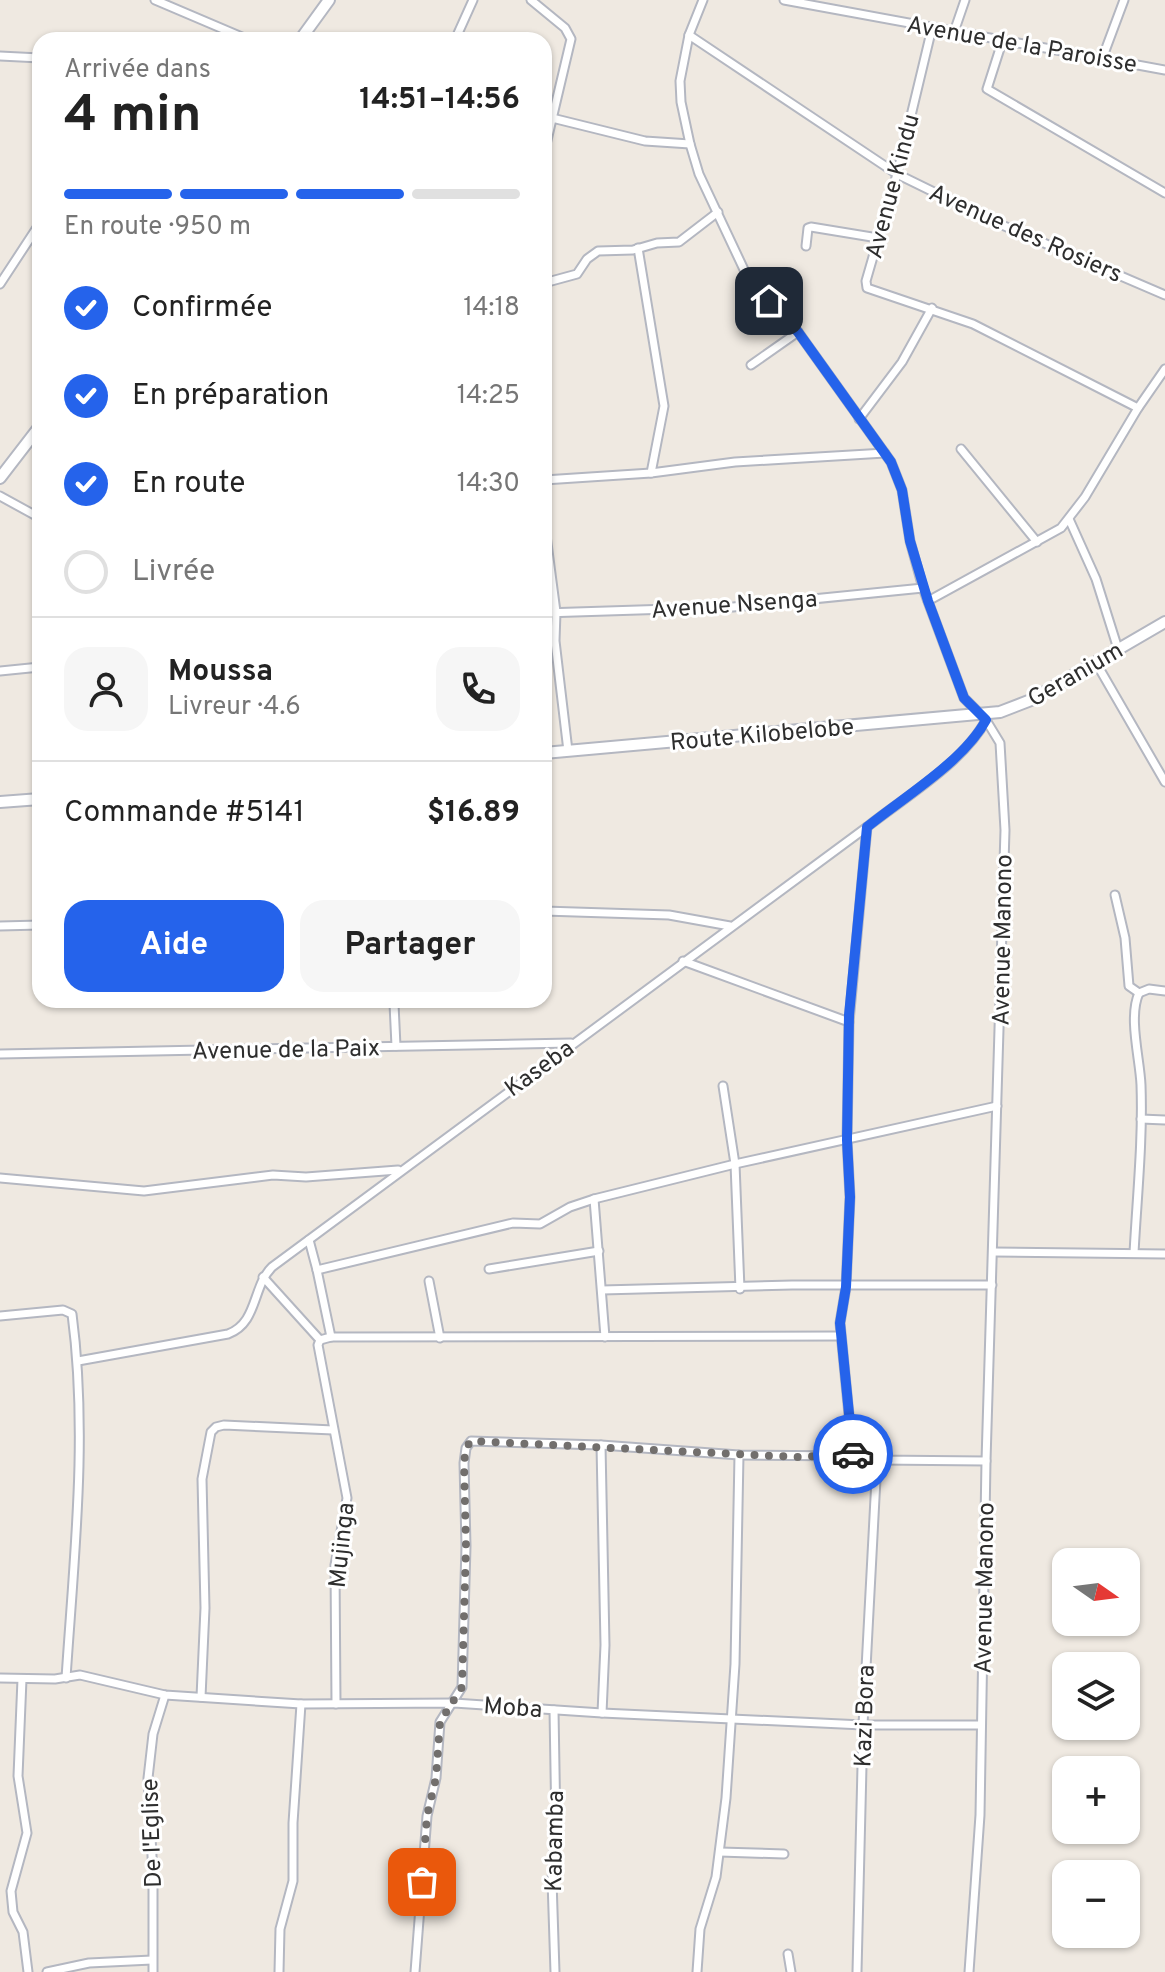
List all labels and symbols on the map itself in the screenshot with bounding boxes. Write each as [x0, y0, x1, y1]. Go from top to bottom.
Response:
street label: Avenue de la Paroisse [904, 11, 1139, 81]
street label: Avenue Kindu [860, 111, 928, 262]
street label: Avenue des Rosiers [924, 179, 1126, 291]
pin [735, 267, 803, 335]
street label: Avenue Nsenga [650, 585, 818, 627]
street label: Geranium [1023, 636, 1129, 715]
street label: Route Kilobelobe [669, 713, 855, 759]
street label: Avenue Manono [988, 854, 1020, 1026]
street label: Avenue de la Paix [192, 1034, 380, 1068]
street label: Kaseba [500, 1034, 581, 1105]
courier [813, 1414, 893, 1494]
street label: Mujinga [324, 1501, 362, 1590]
street label: Avenue Manono [970, 1502, 1002, 1674]
north arrow [1052, 1548, 1140, 1636]
street label: Kazi Bora [849, 1664, 883, 1768]
street label: Moba [482, 1692, 543, 1726]
street label: De l'Eglise [136, 1778, 170, 1888]
street label: Kabamba [540, 1790, 572, 1892]
pin [388, 1848, 456, 1916]

